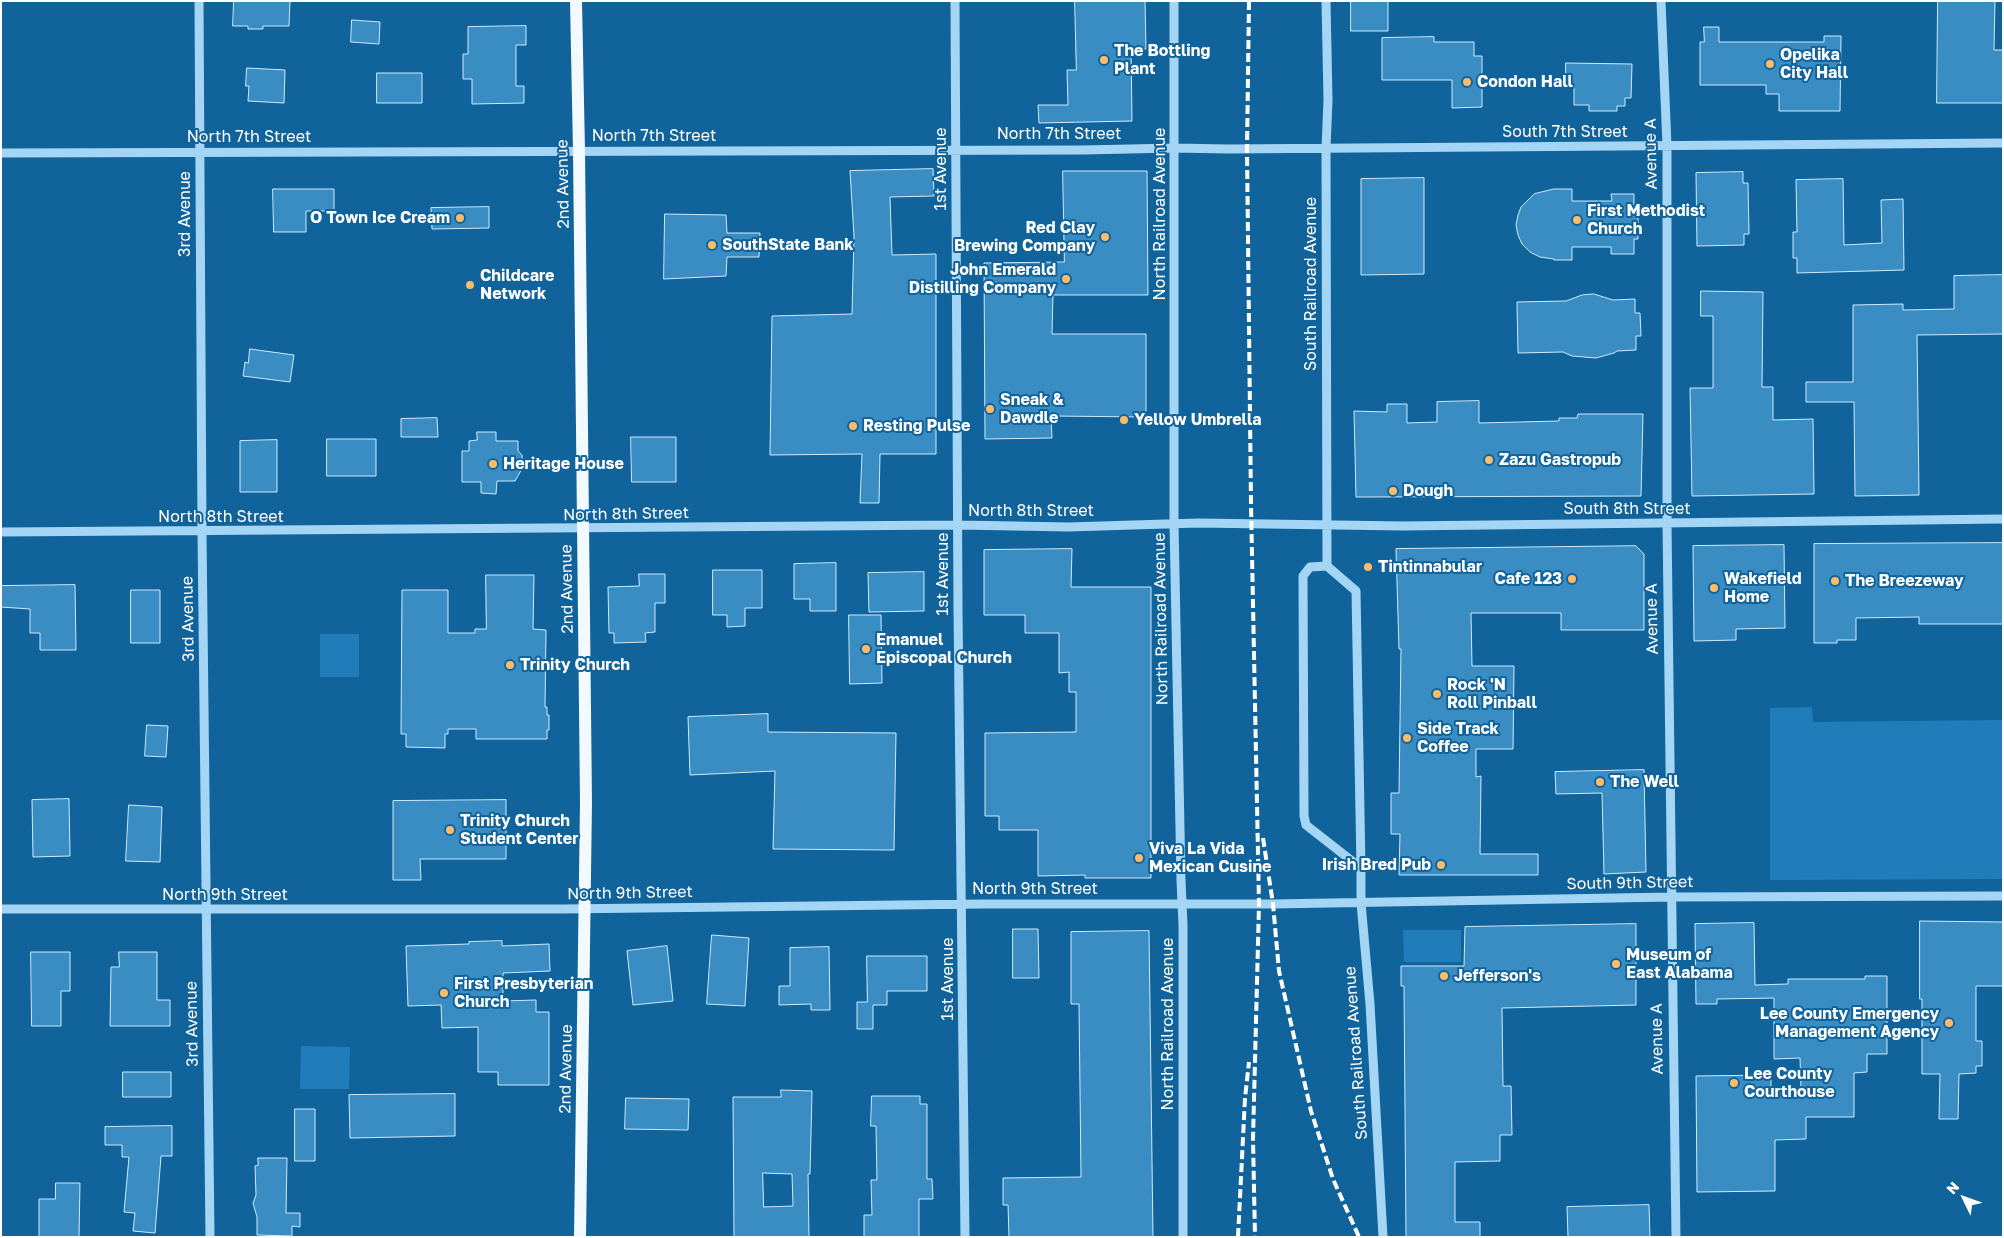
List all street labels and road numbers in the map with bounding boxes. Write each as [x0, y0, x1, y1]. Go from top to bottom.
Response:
street label: Avenue A [1641, 118, 1661, 190]
street label: South 7th Street [1502, 122, 1628, 142]
street label: North 7th Street [997, 124, 1121, 144]
street label: North 7th Street [592, 126, 716, 146]
street label: North 7th Street [187, 127, 311, 147]
street label: 1st Avenue [931, 127, 951, 211]
street label: North Railroad Avenue [1150, 128, 1170, 300]
street label: 2nd Avenue [553, 139, 573, 229]
street label: 3rd Avenue [175, 171, 195, 257]
street label: South Railroad Avenue [1301, 197, 1321, 371]
street label: South 8th Street [1563, 499, 1691, 519]
street label: North 8th Street [968, 501, 1094, 521]
street label: North 8th Street [563, 503, 689, 525]
street label: North 8th Street [158, 507, 284, 527]
street label: 1st Avenue [933, 532, 953, 616]
street label: North Railroad Avenue [1150, 532, 1172, 706]
street label: 2nd Avenue [557, 544, 577, 634]
street label: 3rd Avenue [178, 576, 198, 662]
street label: Avenue A [1642, 583, 1662, 655]
street label: South 9th Street [1566, 872, 1694, 894]
street label: North 9th Street [972, 879, 1098, 899]
street label: North 9th Street [567, 882, 693, 904]
street label: North 9th Street [162, 885, 288, 905]
street label: 1st Avenue [938, 937, 958, 1021]
street label: North Railroad Avenue [1158, 938, 1178, 1110]
street label: South Railroad Avenue [1340, 966, 1372, 1140]
street label: 3rd Avenue [182, 981, 202, 1067]
street label: Avenue A [1647, 1003, 1667, 1075]
street label: 2nd Avenue [556, 1024, 576, 1114]

